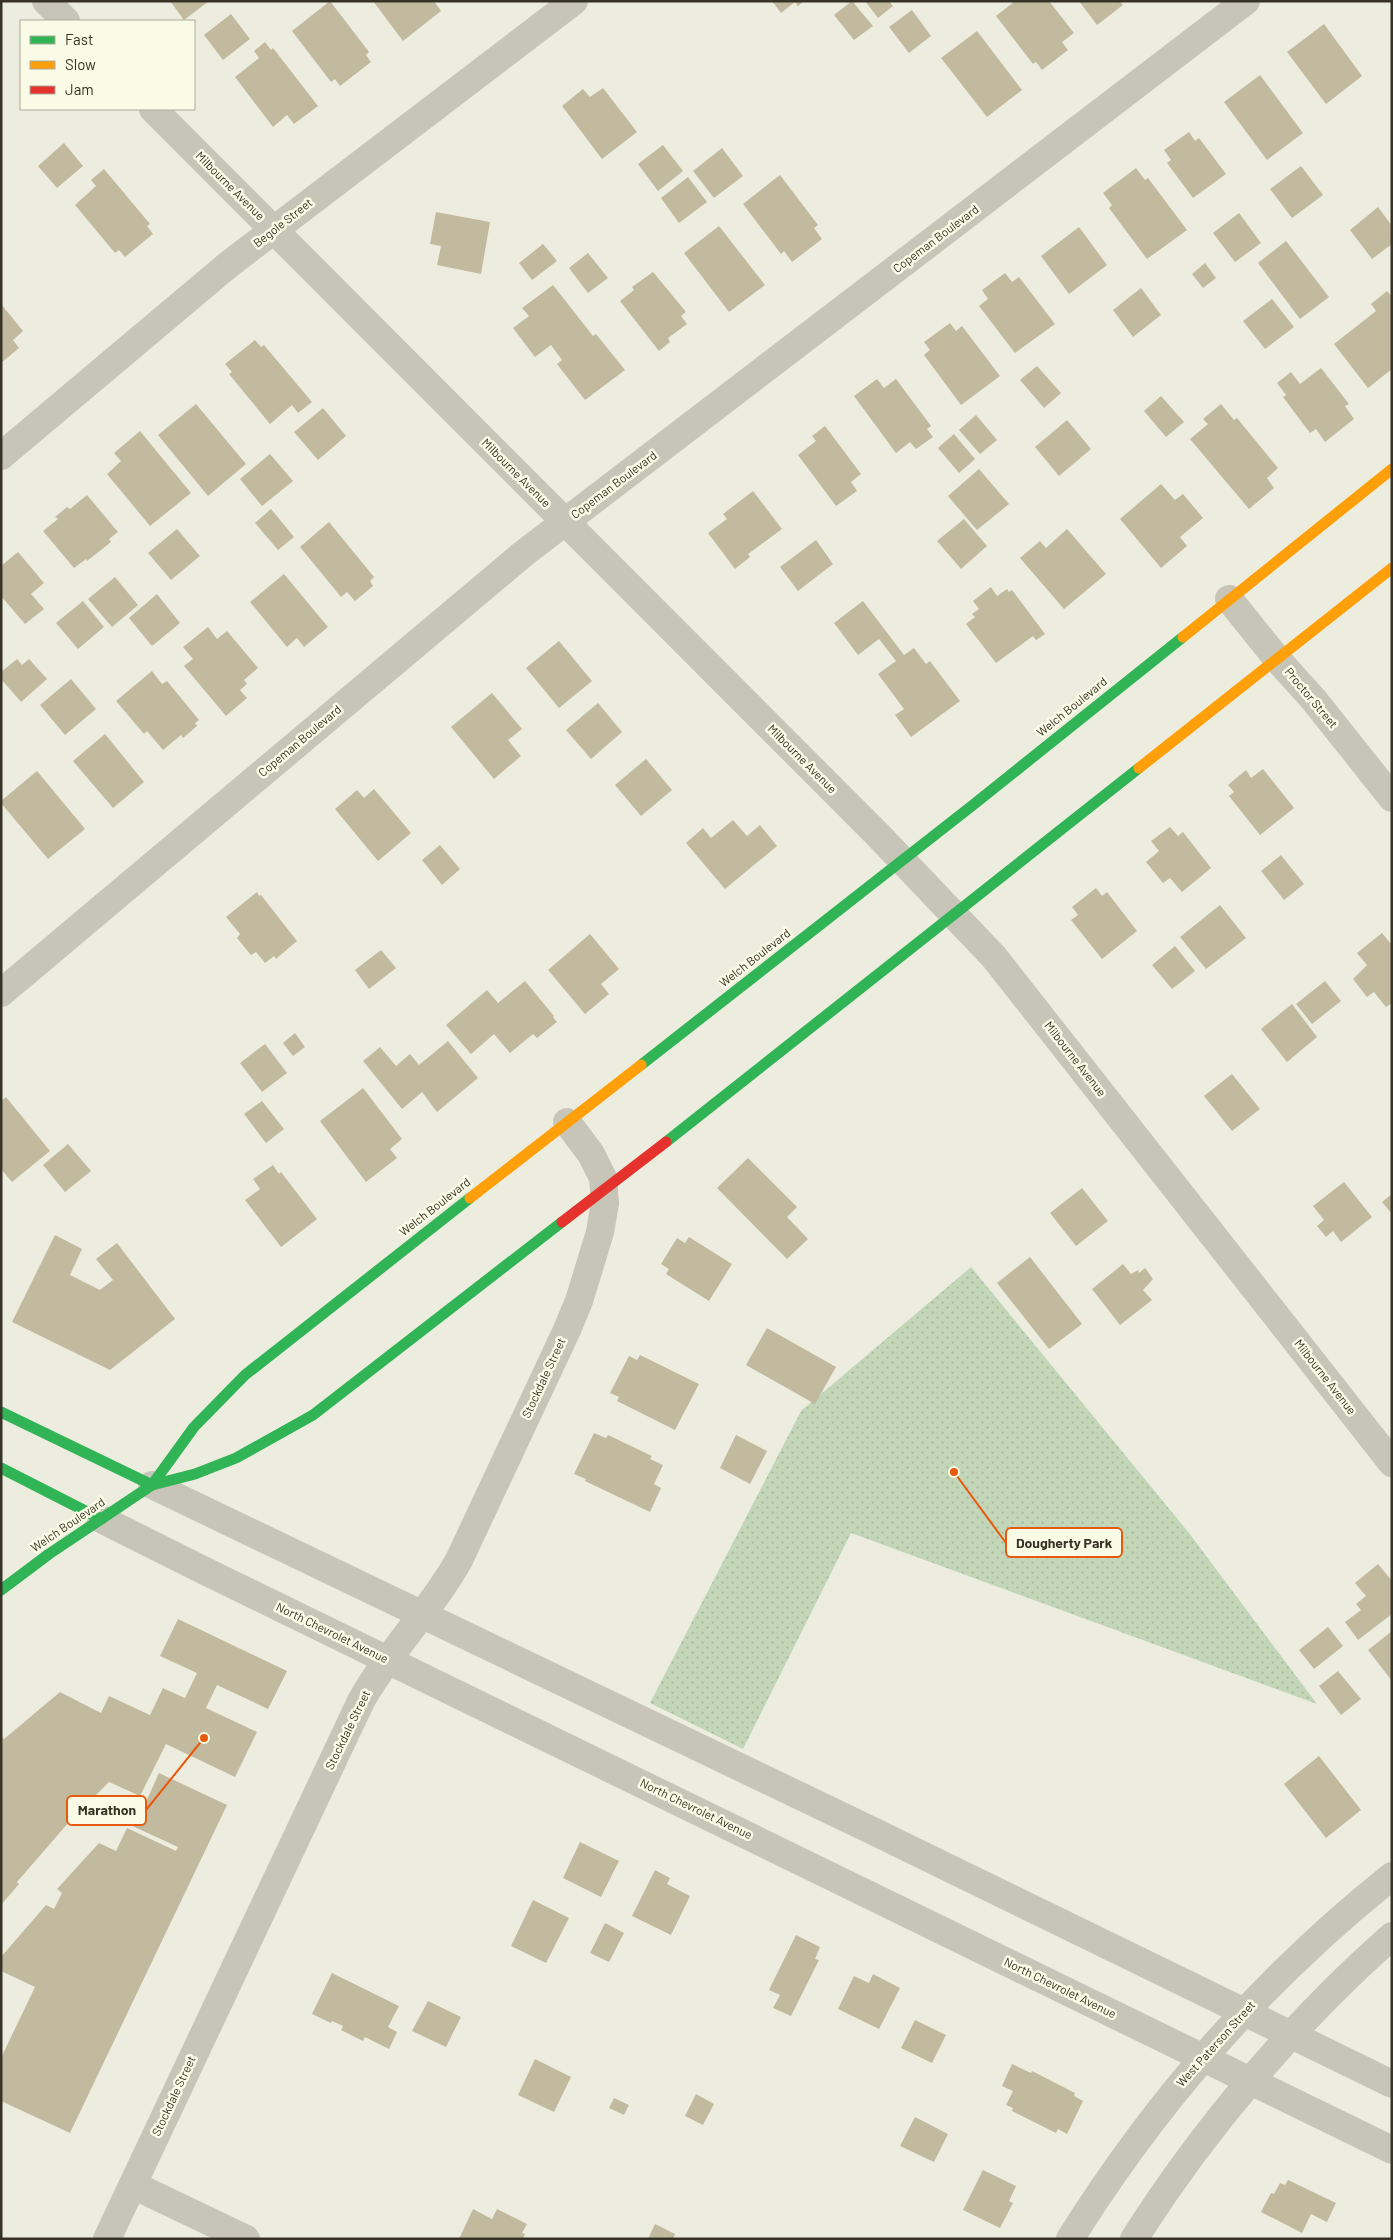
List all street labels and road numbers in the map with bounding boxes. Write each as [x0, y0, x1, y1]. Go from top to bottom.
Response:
street label: Milbourne Avenue [193, 148, 268, 223]
street label: Begole Street [250, 195, 315, 250]
street label: Copeman Boulevard [890, 201, 981, 275]
street label: Milbourne Avenue [479, 435, 554, 510]
street label: Copeman Boulevard [568, 447, 659, 521]
street label: Proctor Street [1282, 664, 1341, 730]
street label: Welch Boulevard [1033, 674, 1109, 739]
street label: Copeman Boulevard [255, 702, 344, 779]
street label: Milbourne Avenue [765, 721, 840, 796]
street label: Welch Boulevard [716, 925, 793, 989]
street label: Milbourne Avenue [1042, 1018, 1109, 1099]
street label: Welch Boulevard [396, 1174, 473, 1238]
street label: Stockdale Street [518, 1335, 568, 1420]
street label: Milbourne Avenue [1292, 1336, 1359, 1417]
street label: Welch Boulevard [28, 1494, 107, 1554]
street label: North Chevrolet Avenue [274, 1599, 391, 1665]
street label: Stockdale Street [322, 1688, 372, 1772]
street label: North Chevrolet Avenue [638, 1775, 755, 1841]
street label: North Chevrolet Avenue [1002, 1954, 1119, 2020]
street label: West Paterson Street [1173, 1997, 1258, 2089]
street label: Stockdale Street [148, 2053, 198, 2138]

